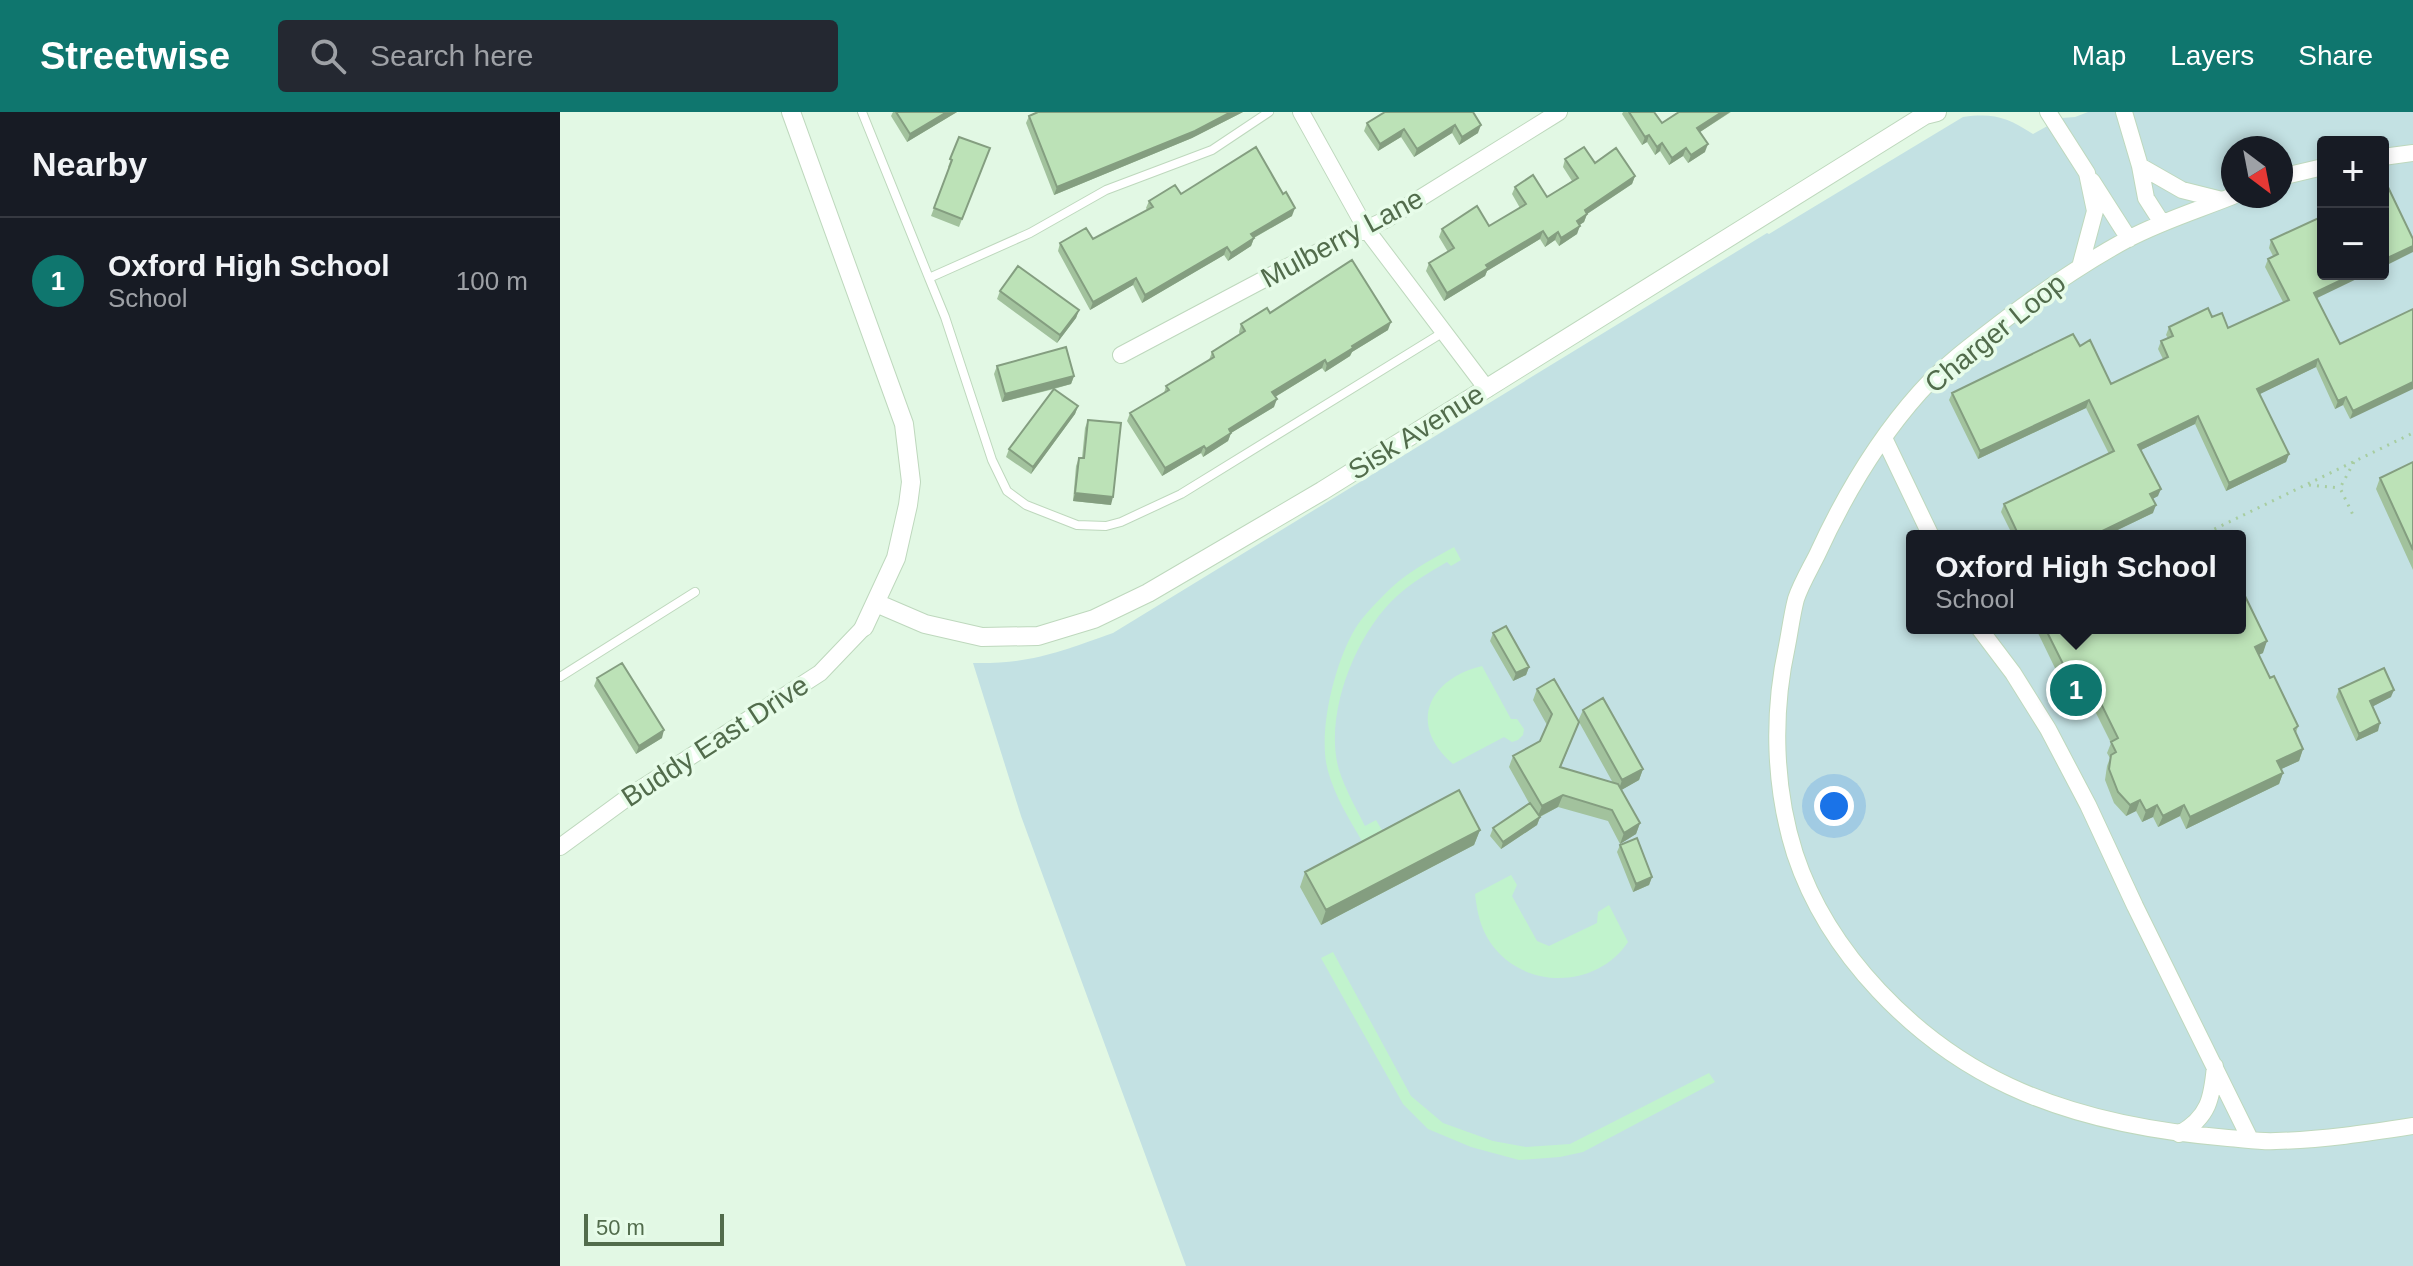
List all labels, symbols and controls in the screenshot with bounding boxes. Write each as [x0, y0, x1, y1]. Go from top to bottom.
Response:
search box [278, 20, 838, 92]
icon: search [306, 34, 350, 78]
text: Streetwise [40, 35, 230, 77]
text: Search here [370, 39, 534, 72]
text: Map [2072, 40, 2126, 71]
text: Layers [2170, 40, 2254, 71]
text: Share [2298, 40, 2373, 71]
north arrow [2221, 136, 2293, 208]
map controls [2317, 136, 2389, 280]
button: + [2317, 136, 2389, 208]
text: Nearby [32, 145, 147, 183]
street label: Mulberry Lane [1256, 182, 1428, 294]
button: − [2317, 208, 2389, 280]
text: Oxford High School [108, 249, 390, 282]
text: 1 [51, 266, 65, 296]
text: 100 m [456, 266, 528, 296]
street label: Charger Loop [1919, 267, 2071, 399]
text: School [108, 283, 188, 313]
street label: Sisk Avenue [1343, 378, 1489, 486]
popup [1906, 530, 2246, 634]
text: Oxford High School [1935, 550, 2217, 583]
text: School [1935, 584, 2015, 614]
pin: 1 [2050, 660, 2102, 720]
street label: Buddy East Drive [616, 669, 814, 813]
your location [1814, 786, 1854, 826]
scale bar [584, 1210, 724, 1246]
text: 50 m [596, 1215, 645, 1240]

